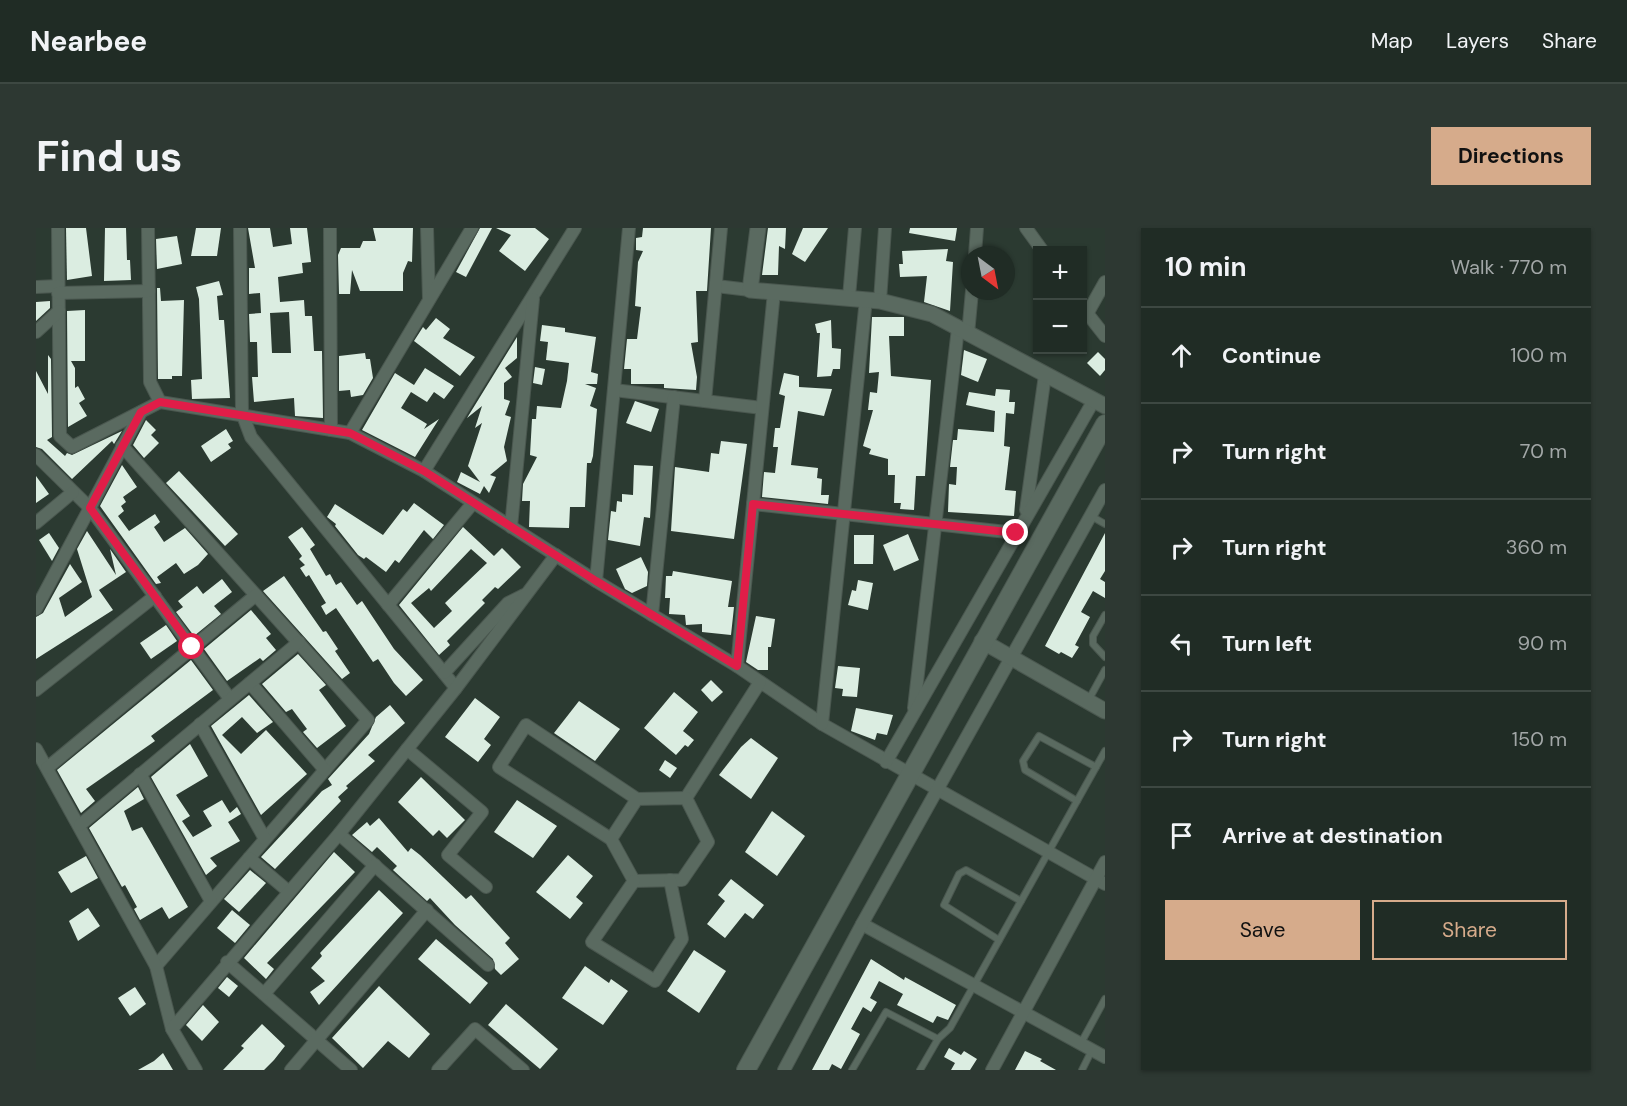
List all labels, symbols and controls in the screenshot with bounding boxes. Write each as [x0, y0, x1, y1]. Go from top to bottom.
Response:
text: Nearbee [30, 23, 147, 60]
text: Map [1371, 27, 1413, 55]
text: Layers [1446, 27, 1509, 55]
text: Share [1542, 27, 1597, 55]
button: Directions [1431, 127, 1591, 185]
text: Find us [36, 129, 182, 184]
north arrow [961, 246, 1015, 300]
map controls [1033, 246, 1087, 354]
button: + [1033, 246, 1087, 300]
text: 10 min [1165, 250, 1247, 284]
text: Walk · 770 m [1451, 254, 1567, 280]
button: − [1033, 300, 1087, 354]
icon: ahead [1165, 339, 1198, 372]
text: Continue [1222, 341, 1321, 370]
text: 100 m [1510, 342, 1567, 368]
icon: right [1165, 435, 1198, 468]
text: Turn right [1222, 437, 1327, 466]
text: 70 m [1520, 438, 1567, 464]
route end [1002, 519, 1028, 545]
icon: right [1165, 531, 1198, 564]
text: Turn right [1222, 533, 1327, 562]
text: 360 m [1506, 534, 1567, 560]
icon: left [1165, 627, 1198, 660]
text: Turn left [1222, 629, 1312, 658]
text: 90 m [1518, 630, 1567, 656]
route start [178, 633, 204, 659]
icon: right [1165, 723, 1198, 756]
text: Turn right [1222, 725, 1327, 754]
text: 150 m [1512, 726, 1567, 752]
icon: arrive [1165, 819, 1198, 852]
text: Arrive at destination [1222, 821, 1443, 850]
button: Save [1165, 900, 1360, 960]
button: Share [1372, 900, 1567, 960]

